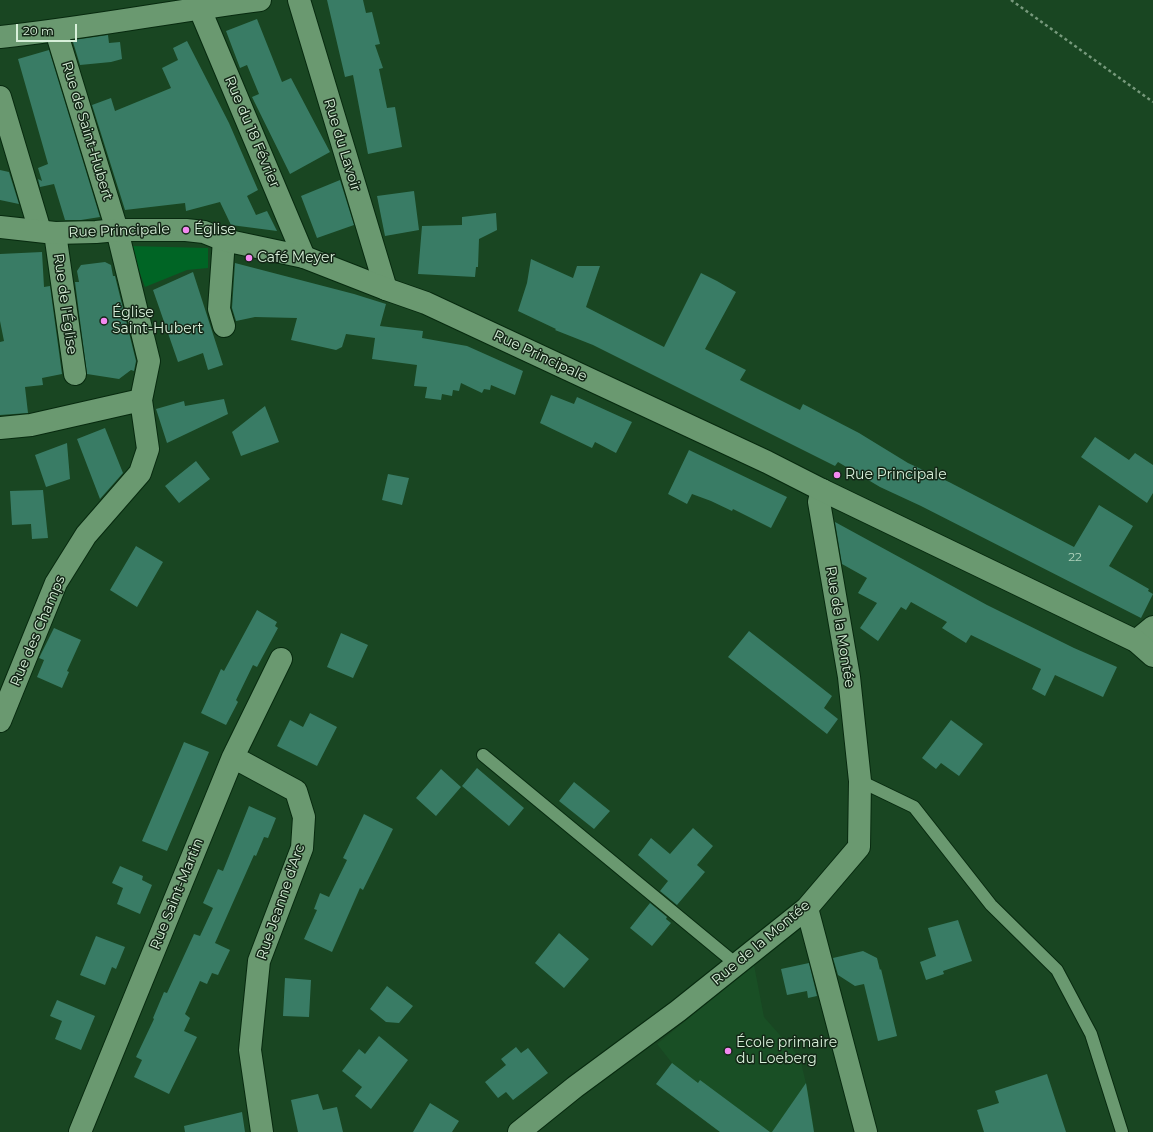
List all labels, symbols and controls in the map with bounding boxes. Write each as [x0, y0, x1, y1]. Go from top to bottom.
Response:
scale bar [18, 16, 79, 42]
text: 20 m [23, 23, 54, 38]
street label: Rue de Saint-Hubert [58, 59, 116, 203]
street label: Rue du 18 Février [221, 74, 283, 190]
street label: Rue du Lavoir [320, 97, 364, 193]
street label: Rue Principale [68, 221, 170, 241]
place label: Église [194, 222, 236, 238]
marker: Église [181, 225, 191, 235]
place label: Café Meyer [257, 250, 335, 266]
street label: Rue de l'Église [50, 253, 80, 355]
marker: Café Meyer [244, 253, 254, 263]
place label: Église Saint-Hubert [112, 305, 203, 338]
marker: Église Saint-Hubert [99, 316, 109, 326]
street label: Rue Principale [490, 327, 590, 385]
place label: Rue Principale [845, 467, 947, 483]
marker: Rue Principale [832, 470, 842, 480]
house number: 22 [1068, 550, 1082, 564]
street label: Rue de la Montée [822, 565, 858, 689]
street label: Rue des Champs [7, 573, 69, 689]
street label: Rue Saint-Martin [147, 836, 207, 952]
street label: Rue Jeanne d'Arc [253, 842, 309, 962]
street label: Rue de la Montée [709, 897, 813, 989]
place label: École primaire du Loeberg [736, 1035, 837, 1068]
marker: École primaire du Loeberg [723, 1046, 733, 1056]

